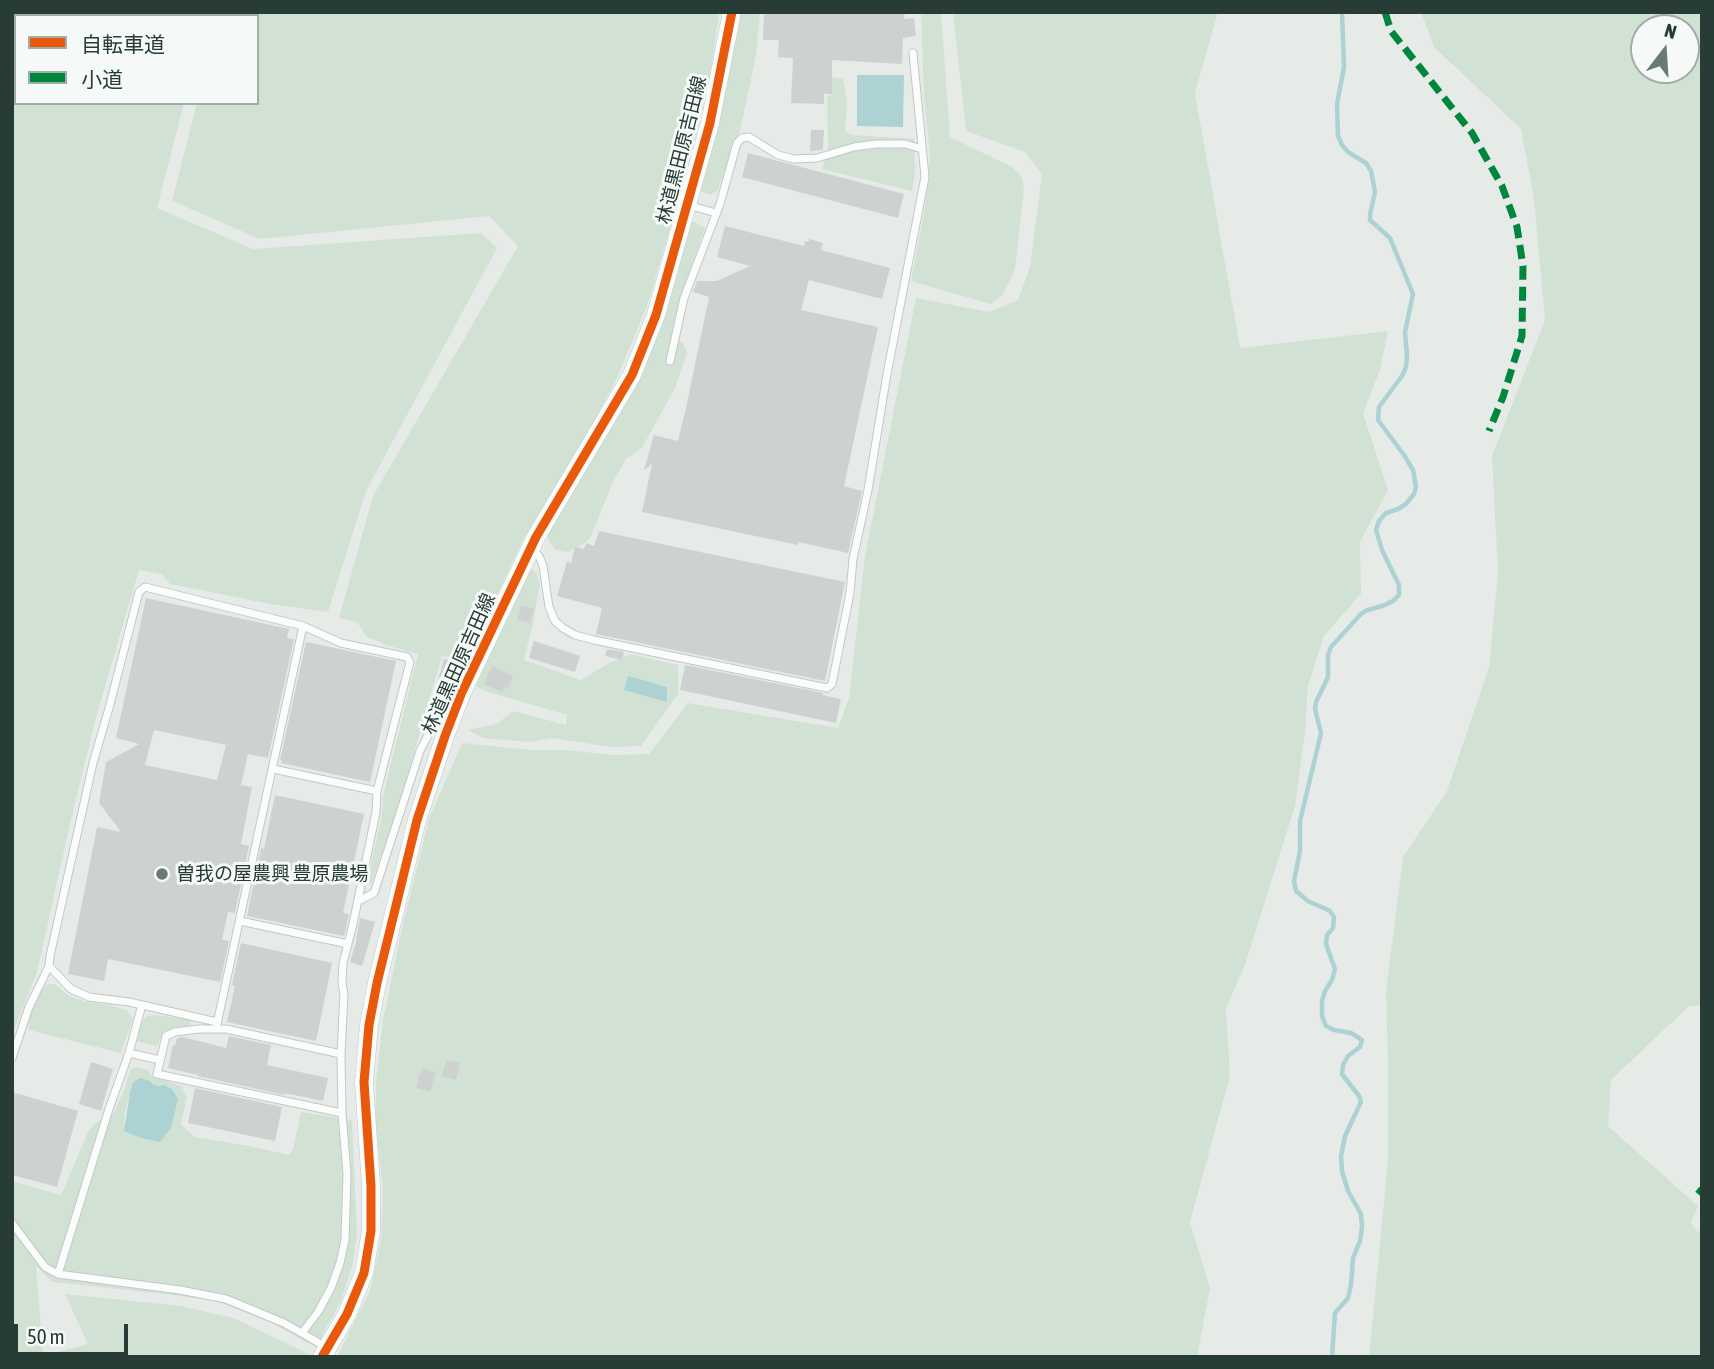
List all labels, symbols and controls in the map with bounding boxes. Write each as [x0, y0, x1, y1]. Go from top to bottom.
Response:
legend [14, 14, 259, 105]
north arrow [1630, 14, 1700, 84]
text: N [1662, 19, 1679, 43]
text: 自転車道 [81, 32, 165, 56]
text: 小道 [81, 67, 123, 91]
street label: 林道黒田原吉田線 [653, 73, 711, 227]
street label: 林道黒田原吉田線 [418, 590, 500, 738]
place label: 曽我の屋農興 豊原農場 [176, 863, 369, 885]
marker: 曽我の屋農興 豊原農場 [154, 866, 170, 882]
scale bar [18, 1310, 131, 1354]
text: 50 m [27, 1324, 65, 1348]

